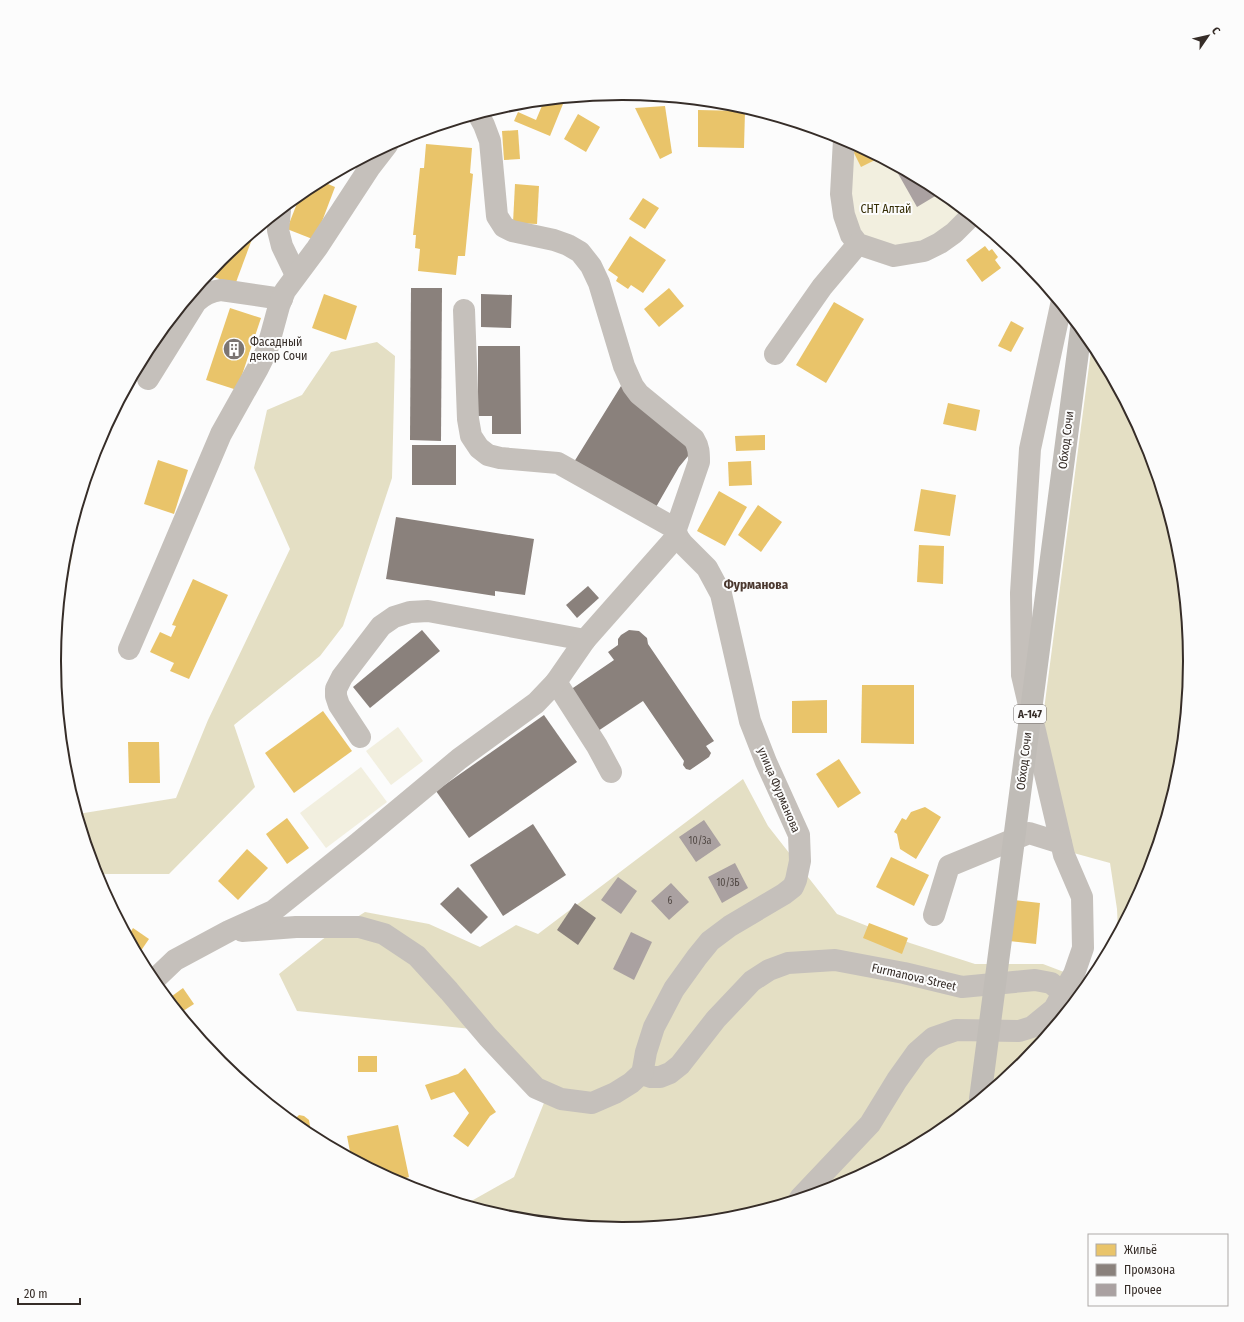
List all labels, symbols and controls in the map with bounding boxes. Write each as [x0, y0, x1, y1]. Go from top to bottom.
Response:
north arrow [1188, 16, 1228, 56]
text: С [1209, 25, 1223, 37]
park label: СНТ Алтай [860, 202, 912, 216]
place label: Фасадный декор Сочи [250, 335, 308, 363]
building icon: Фасадный декор Сочи [221, 336, 247, 362]
street label: Обход Сочи [1055, 410, 1077, 470]
district label: Фурманова [724, 577, 789, 592]
road number: А-147 [1014, 705, 1046, 723]
street label: Обход Сочи [1013, 731, 1035, 791]
street label: улица Фурманова [755, 745, 803, 835]
house number: 10/3а [689, 835, 712, 847]
house number: 10/3Б [716, 877, 740, 889]
house number: 6 [668, 895, 673, 907]
street label: Furmanova Street [870, 960, 958, 994]
legend [1088, 1234, 1228, 1306]
text: Жильё [1124, 1243, 1157, 1257]
text: Промзона [1124, 1263, 1175, 1277]
scale bar [18, 1280, 80, 1306]
text: Прочее [1124, 1283, 1162, 1297]
text: 20 m [24, 1287, 48, 1301]

